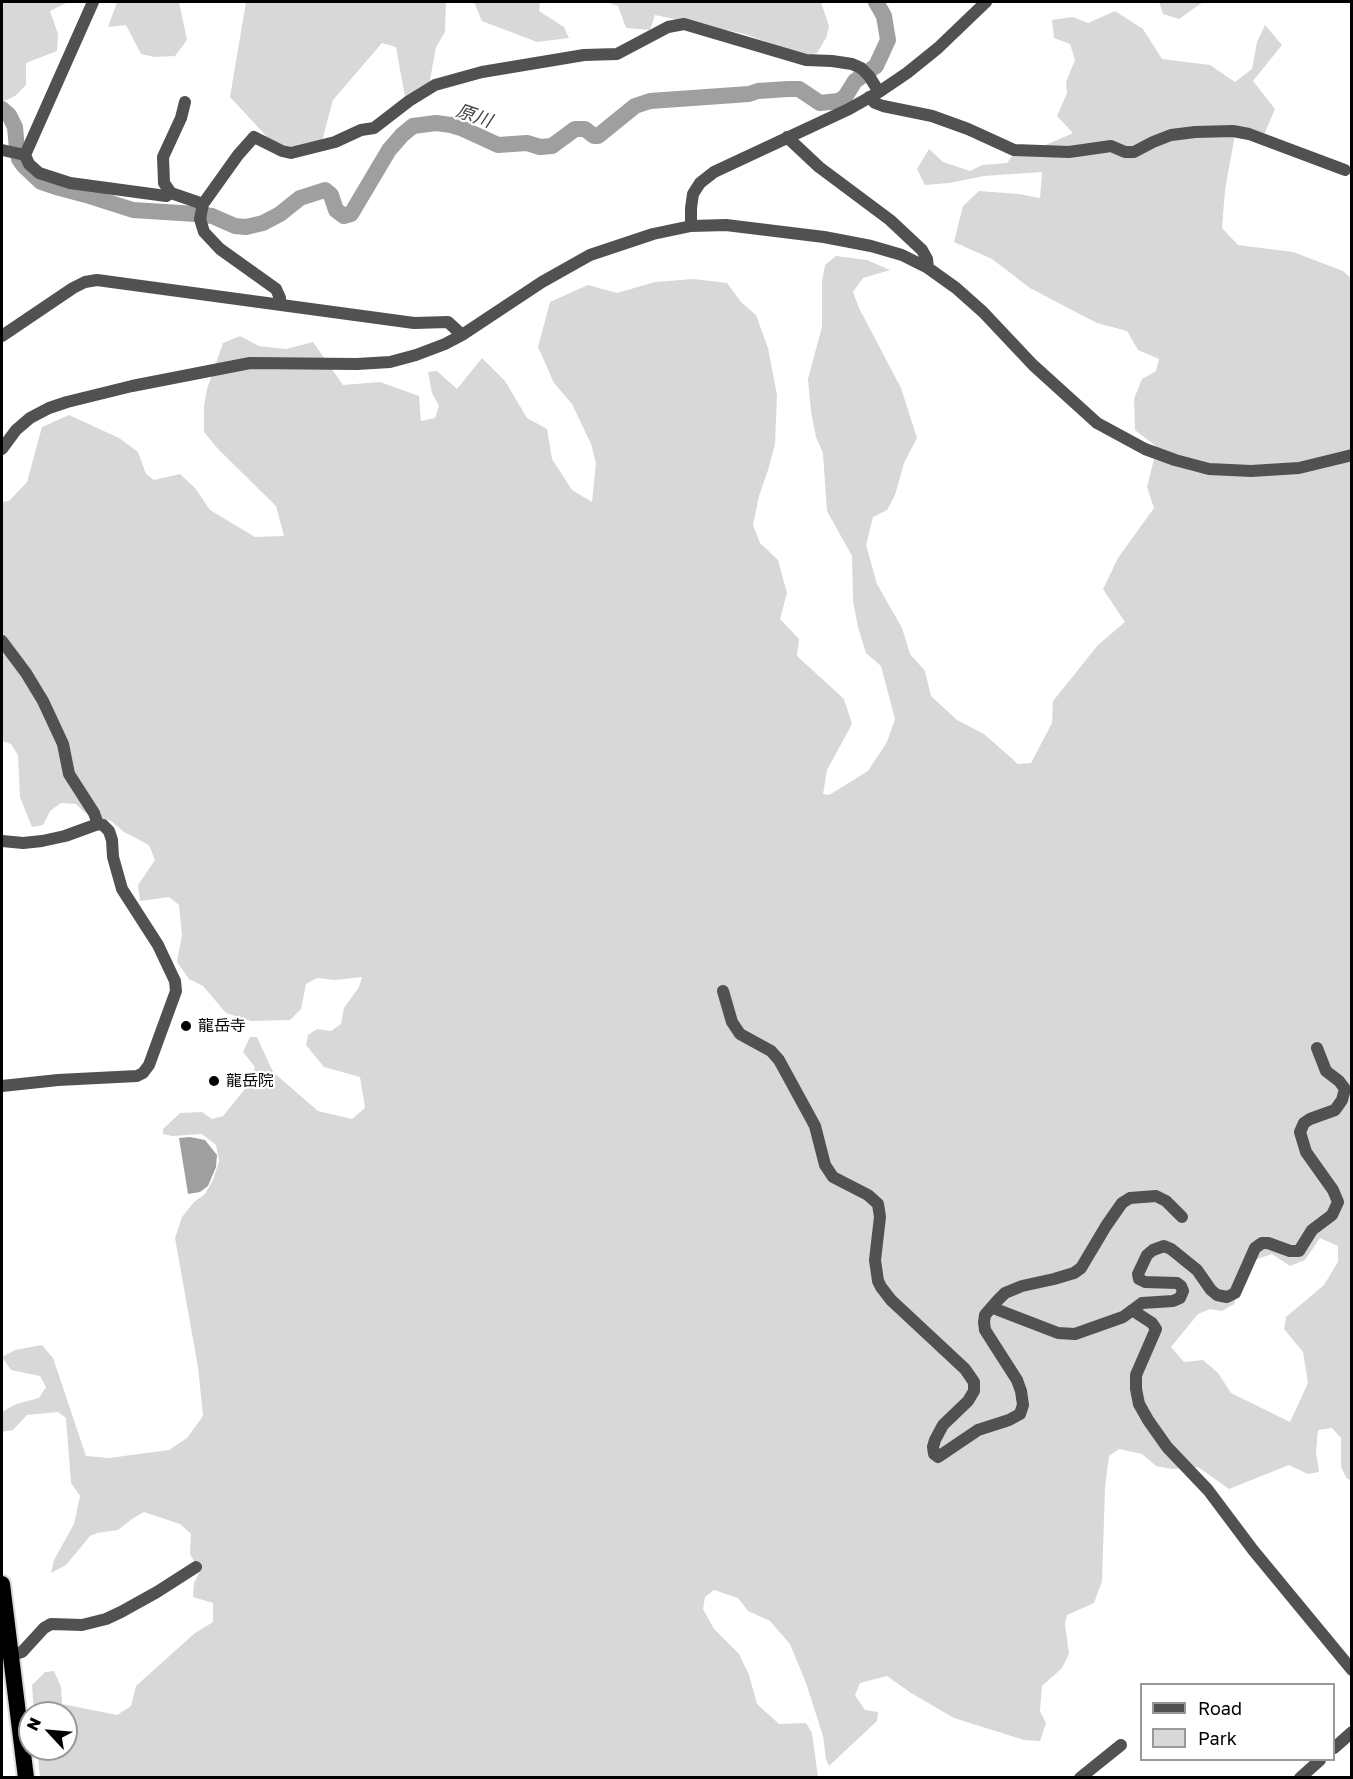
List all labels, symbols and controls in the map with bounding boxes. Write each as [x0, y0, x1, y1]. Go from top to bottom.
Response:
water label: 原川 [453, 100, 495, 132]
place label: 龍岳寺 [198, 1016, 246, 1036]
marker: 龍岳寺 [179, 1019, 193, 1033]
place label: 龍岳院 [226, 1071, 274, 1091]
marker: 龍岳院 [207, 1074, 221, 1088]
legend [1140, 1683, 1335, 1761]
text: Road [1198, 1697, 1242, 1719]
north arrow [18, 1701, 78, 1761]
text: N [22, 1714, 45, 1734]
text: Park [1198, 1727, 1237, 1749]

